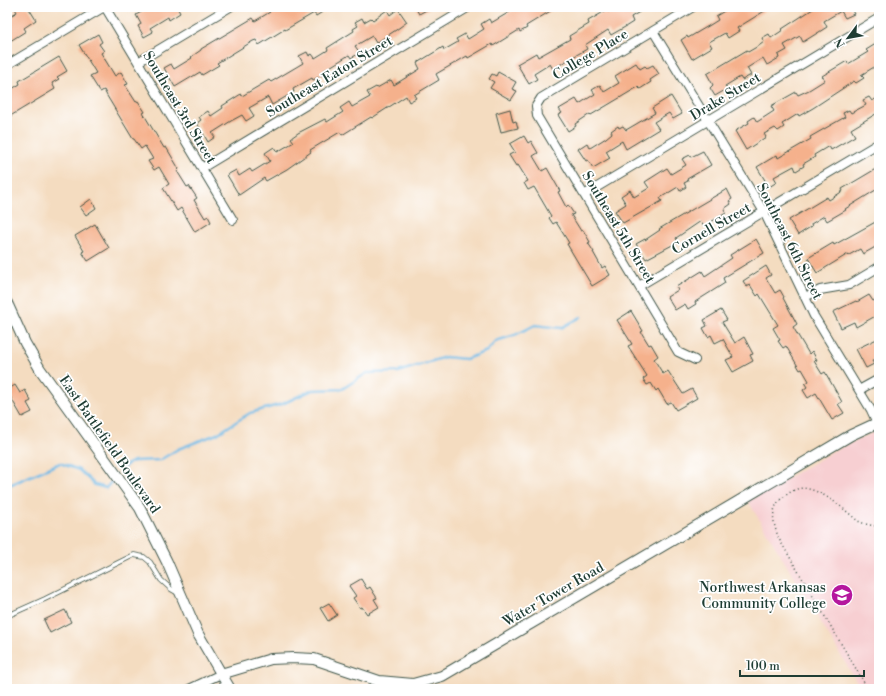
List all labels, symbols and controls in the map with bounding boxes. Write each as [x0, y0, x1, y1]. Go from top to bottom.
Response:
north arrow [828, 18, 868, 58]
street label: College Place [550, 25, 632, 84]
street label: Southeast Eaton Street [263, 32, 396, 122]
text: N [832, 35, 849, 50]
street label: Southeast 3rd Street [138, 48, 220, 167]
street label: Drake Street [687, 69, 764, 125]
street label: Southeast 5th Street [578, 168, 659, 287]
street label: Southeast 6th Street [752, 180, 826, 303]
street label: Cornell Street [669, 199, 754, 259]
street label: East Battlefield Boulevard [55, 372, 164, 517]
street label: Water Tower Road [499, 559, 607, 632]
place label: Northwest Arkansas Community College [699, 579, 826, 613]
school or university icon: Northwest Arkansas Community College [829, 582, 855, 608]
scale bar [740, 652, 864, 678]
text: 100 m [746, 659, 780, 674]

